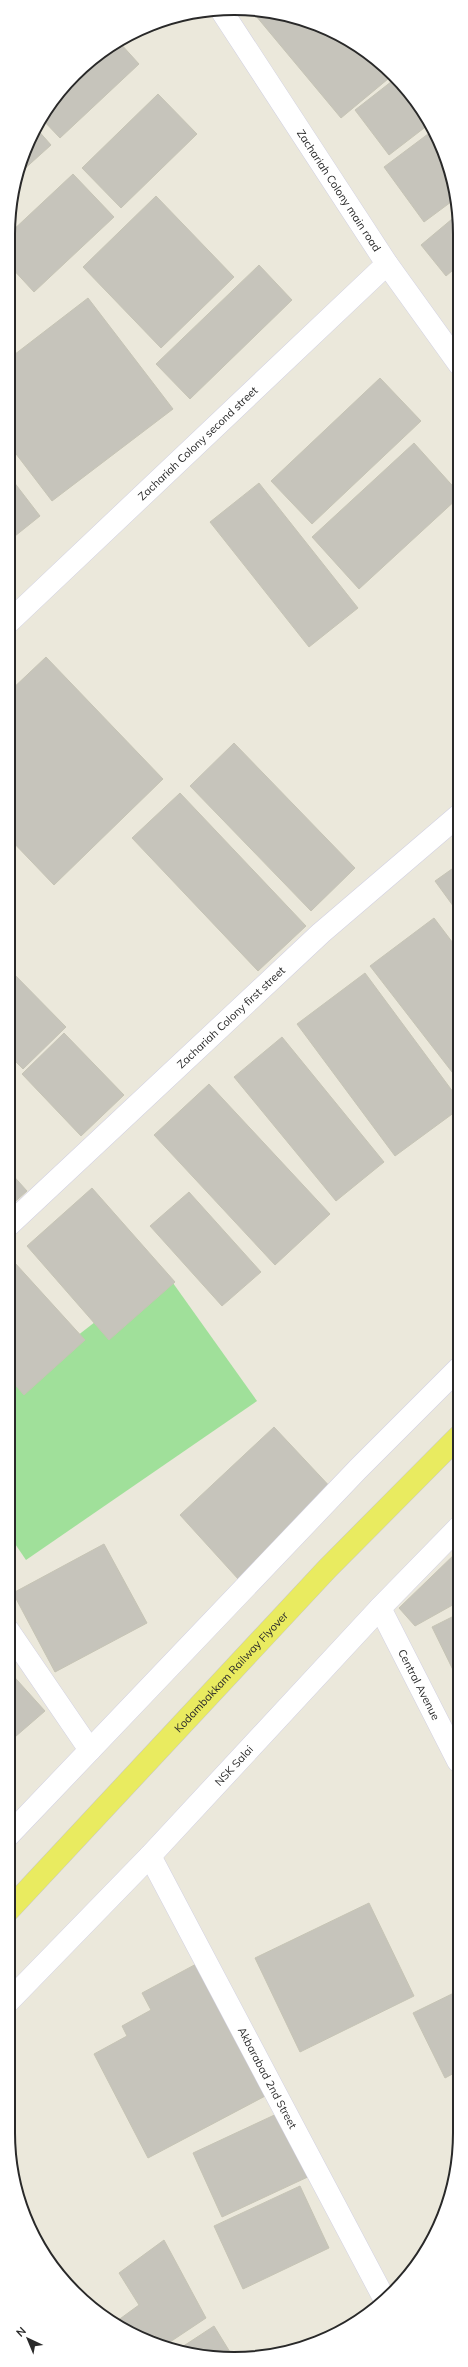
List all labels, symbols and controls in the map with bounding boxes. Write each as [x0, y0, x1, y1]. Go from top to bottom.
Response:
street label: Zachariah Colony main road [294, 127, 384, 254]
street label: Zachariah Colony second street [135, 383, 261, 503]
street label: Zachariah Colony first street [174, 963, 288, 1071]
street label: Kodambakkam Railway Flyover [171, 1608, 291, 1735]
street label: Central Avenue [395, 1647, 443, 1722]
street label: NSK Salai [212, 1742, 256, 1789]
street label: Akbarabad 2nd Street [235, 2025, 300, 2131]
north arrow [8, 2319, 48, 2359]
text: N [13, 2324, 29, 2340]

